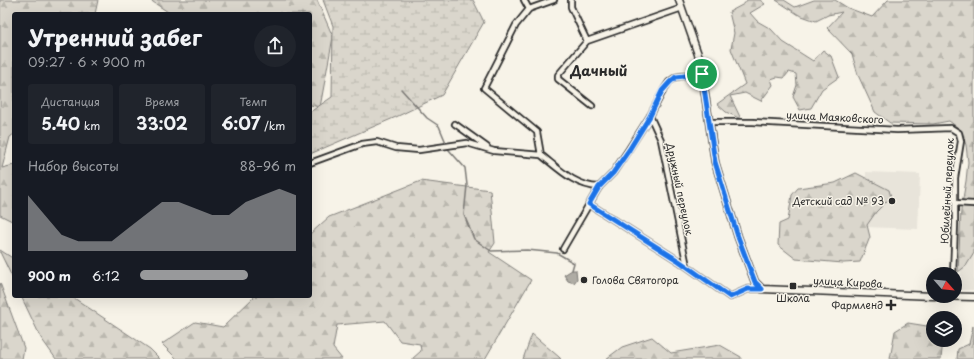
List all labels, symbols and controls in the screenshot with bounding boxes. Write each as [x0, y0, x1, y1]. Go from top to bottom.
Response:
text: Утренний забег [28, 20, 202, 53]
button: share [254, 25, 296, 67]
text: 09:27 · 6 × 900 m [28, 52, 145, 71]
pin [685, 57, 719, 91]
district label: Дачный [569, 60, 628, 81]
icon: arrive [691, 63, 713, 85]
text: Дистанция [41, 93, 100, 110]
text: Время [144, 93, 180, 110]
text: Темп [239, 93, 267, 110]
street label: улица Маяковского [786, 106, 884, 127]
text: 5.40 [41, 110, 80, 136]
text: 33:02 [136, 110, 188, 136]
text: 6:07 [221, 110, 261, 136]
text: km [80, 117, 100, 134]
text: /km [261, 117, 285, 134]
street label: Юбилейный переулок [936, 138, 958, 244]
street label: Дружный переулок [662, 140, 698, 237]
text: Набор высоты [28, 156, 119, 175]
text: 88–96 m [240, 156, 296, 175]
place label: Детский сад № 93 [792, 193, 884, 208]
marker: Детский сад № 93 [887, 196, 897, 206]
text: 900 m [28, 266, 71, 285]
text: 6:12 [92, 266, 120, 285]
north arrow [926, 267, 962, 303]
map controls [926, 267, 962, 347]
place label: Голова Святогора [592, 272, 679, 287]
street label: улица Кирова [813, 272, 884, 291]
marker: Голова Святогора [579, 275, 589, 285]
marker: Школа [788, 281, 798, 291]
place label: Школа [776, 290, 811, 305]
place label: Фармленд [832, 297, 883, 312]
marker: Фармленд [886, 300, 896, 310]
button: layers [926, 311, 962, 347]

